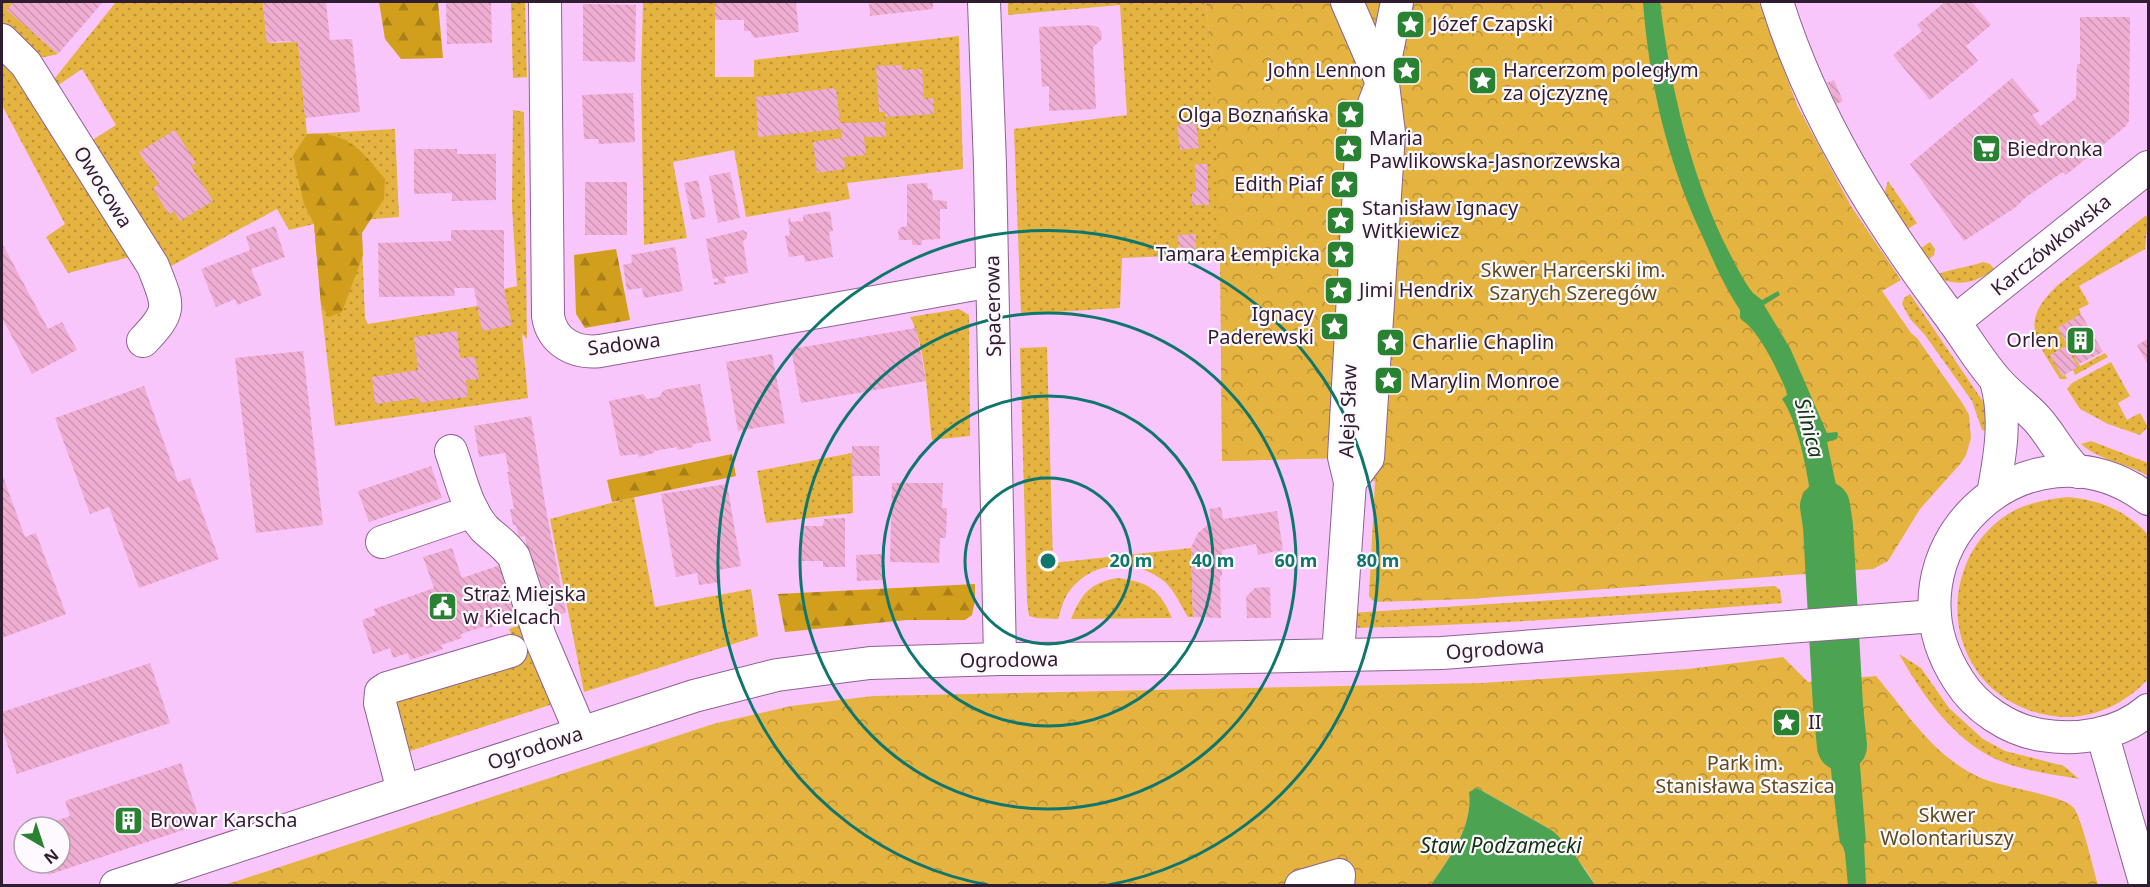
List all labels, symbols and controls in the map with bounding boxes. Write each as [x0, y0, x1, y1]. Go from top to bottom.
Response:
place icon: Józef Czapski [1395, 8, 1427, 40]
place label: Józef Czapski [1430, 10, 1553, 37]
place icon: John Lennon [1391, 54, 1423, 86]
place label: John Lennon [1266, 56, 1386, 83]
place label: Harcerzom poległym za ojczyznę [1503, 56, 1699, 106]
place icon: Harcerzom poległym za ojczyznę [1466, 65, 1498, 97]
place icon: Olga Boznańska [1334, 99, 1366, 131]
place label: Olga Boznańska [1178, 101, 1329, 128]
place label: Maria Pawlikowska-Jasnorzewska [1369, 124, 1621, 174]
place icon: Maria Pawlikowska-Jasnorzewska [1332, 133, 1364, 165]
supermarket icon: Biedronka [1970, 133, 2002, 165]
place label: Biedronka [2007, 135, 2103, 162]
street label: Owocowa [68, 141, 139, 233]
place icon: Edith Piaf [1328, 168, 1360, 200]
place label: Edith Piaf [1234, 170, 1324, 197]
street label: Karczówkowska [1985, 188, 2116, 302]
place label: Stanisław Ignacy Witkiewicz [1362, 194, 1519, 244]
place icon: Stanisław Ignacy Witkiewicz [1325, 204, 1357, 236]
place icon: Tamara Łempicka [1325, 238, 1357, 270]
place label: Tamara Łempicka [1156, 240, 1320, 267]
street label: Spacerowa [978, 255, 1007, 357]
park label: Skwer Harcerski im. Szarych Szeregów [1481, 256, 1666, 306]
place icon: Jimi Hendrix [1322, 274, 1354, 306]
place label: Jimi Hendrix [1357, 276, 1474, 303]
place label: Ignacy Paderewski [1207, 300, 1315, 350]
place icon: Ignacy Paderewski [1319, 310, 1351, 342]
building icon: Orlen [2064, 324, 2096, 356]
street label: Sadowa [586, 326, 662, 361]
place icon: Charlie Chaplin [1375, 326, 1407, 358]
place label: Orlen [2006, 326, 2059, 353]
place label: Charlie Chaplin [1412, 328, 1554, 355]
street label: Aleja Sław [1332, 363, 1363, 458]
place icon: Marylin Monroe [1373, 365, 1405, 397]
place label: Marylin Monroe [1410, 367, 1560, 394]
water label: Silnica [1789, 395, 1831, 461]
text: 20 m [1110, 548, 1152, 572]
text: 40 m [1192, 548, 1234, 572]
text: 60 m [1275, 548, 1317, 572]
text: 80 m [1357, 548, 1399, 572]
centre of rings [1038, 551, 1058, 571]
place label: Straż Miejska w Kielcach [463, 580, 586, 630]
public building icon: Straż Miejska w Kielcach [426, 590, 458, 622]
street label: Ogrodowa [1445, 632, 1545, 665]
street label: Ogrodowa [959, 645, 1059, 674]
place icon: II [1771, 706, 1803, 738]
place label: II [1808, 708, 1822, 735]
street label: Ogrodowa [484, 719, 586, 776]
park label: Park im. Stanisława Staszica [1655, 749, 1835, 799]
park label: Skwer Wolontariuszy [1880, 801, 2014, 851]
building icon: Browar Karscha [113, 804, 145, 836]
place label: Browar Karscha [150, 806, 298, 833]
north arrow [12, 815, 72, 875]
water label: Staw Podzamecki [1420, 831, 1582, 859]
text: N [39, 844, 63, 869]

